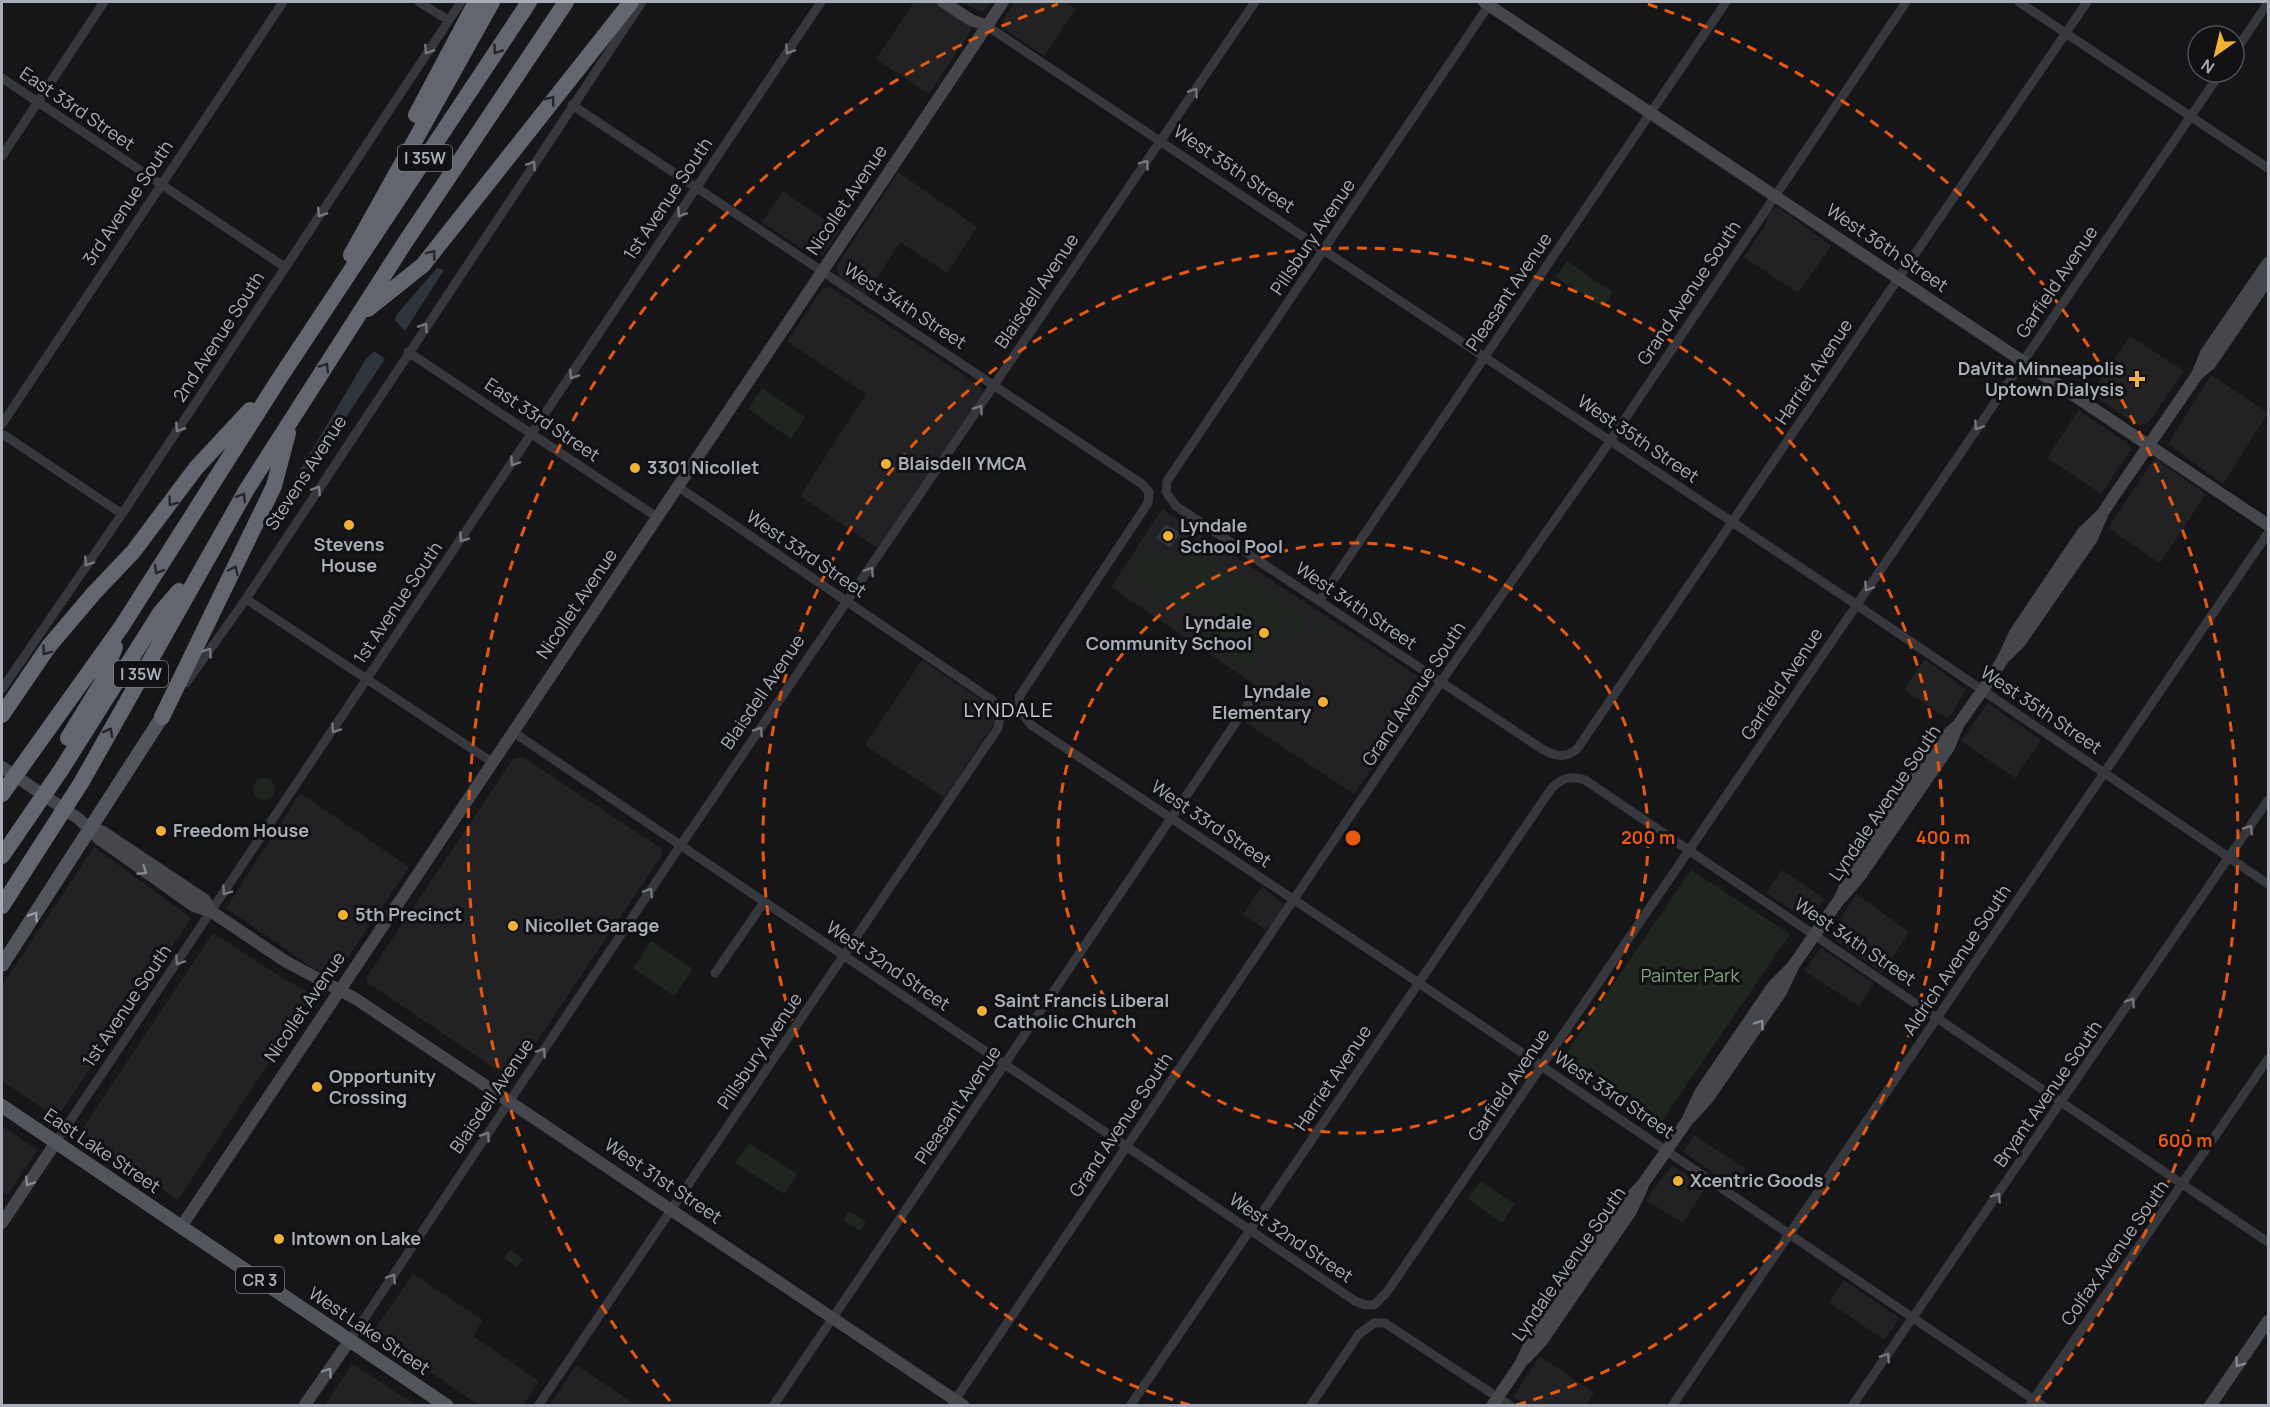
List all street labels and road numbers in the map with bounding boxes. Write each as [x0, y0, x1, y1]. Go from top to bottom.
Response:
street label: East 33rd Street [15, 61, 140, 156]
street label: West 35th Street [1169, 119, 1300, 218]
street label: 1st Avenue South [617, 133, 717, 264]
street label: 3rd Avenue South [76, 135, 178, 270]
street label: Nicollet Avenue [800, 140, 892, 259]
road number: I 35W [398, 145, 452, 171]
street label: Pillsbury Avenue [1264, 174, 1360, 299]
street label: West 36th Street [1822, 198, 1953, 297]
street label: Grand Avenue South [1631, 216, 1745, 369]
street label: Garfield Avenue [2010, 221, 2103, 342]
street label: Blaisdell Avenue [989, 228, 1084, 353]
street label: Pleasant Avenue [1460, 228, 1557, 355]
street label: West 34th Street [840, 257, 971, 354]
street label: 2nd Avenue South [167, 267, 269, 406]
street label: Harriet Avenue [1769, 314, 1857, 429]
street label: East 33rd Street [480, 372, 605, 467]
street label: West 35th Street [1573, 389, 1704, 488]
street label: Stevens Avenue [259, 410, 351, 535]
street label: West 33rd Street [742, 504, 871, 602]
street label: 1st Avenue South [347, 537, 447, 668]
street label: Nicollet Avenue [530, 544, 622, 663]
street label: West 34th Street [1291, 556, 1422, 655]
street label: Grand Avenue South [1356, 617, 1470, 770]
street label: Garfield Avenue [1735, 623, 1828, 744]
street label: Blaisdell Avenue [715, 629, 810, 754]
street label: West 35th Street [1976, 660, 2107, 759]
road number: I 35W [114, 661, 168, 687]
street label: Lyndale Avenue South [1823, 720, 1945, 885]
street label: West 33rd Street [1147, 774, 1276, 872]
street label: Aldrich Avenue South [1897, 879, 2016, 1039]
street label: West 34th Street [1790, 892, 1921, 991]
street label: West 32nd Street [822, 915, 955, 1016]
street label: 1st Avenue South [76, 940, 176, 1071]
street label: Nicollet Avenue [258, 947, 350, 1066]
street label: Pillsbury Avenue [711, 988, 807, 1113]
street label: Bryant Avenue South [1988, 1015, 2107, 1171]
street label: Harriet Avenue [1288, 1020, 1376, 1135]
street label: Garfield Avenue [1462, 1024, 1555, 1145]
street label: Blaisdell Avenue [444, 1033, 539, 1158]
street label: Pleasant Avenue [909, 1041, 1006, 1168]
street label: West 33rd Street [1550, 1045, 1679, 1143]
street label: Grand Avenue South [1063, 1048, 1177, 1201]
street label: East Lake Street [40, 1102, 165, 1198]
street label: West 31st Street [600, 1132, 727, 1228]
street label: Colfax Avenue South [2055, 1175, 2173, 1330]
street label: Lyndale Avenue South [1506, 1182, 1630, 1345]
street label: West 32nd Street [1225, 1187, 1358, 1288]
road number: CR 3 [236, 1267, 284, 1293]
street label: West Lake Street [304, 1281, 435, 1380]

